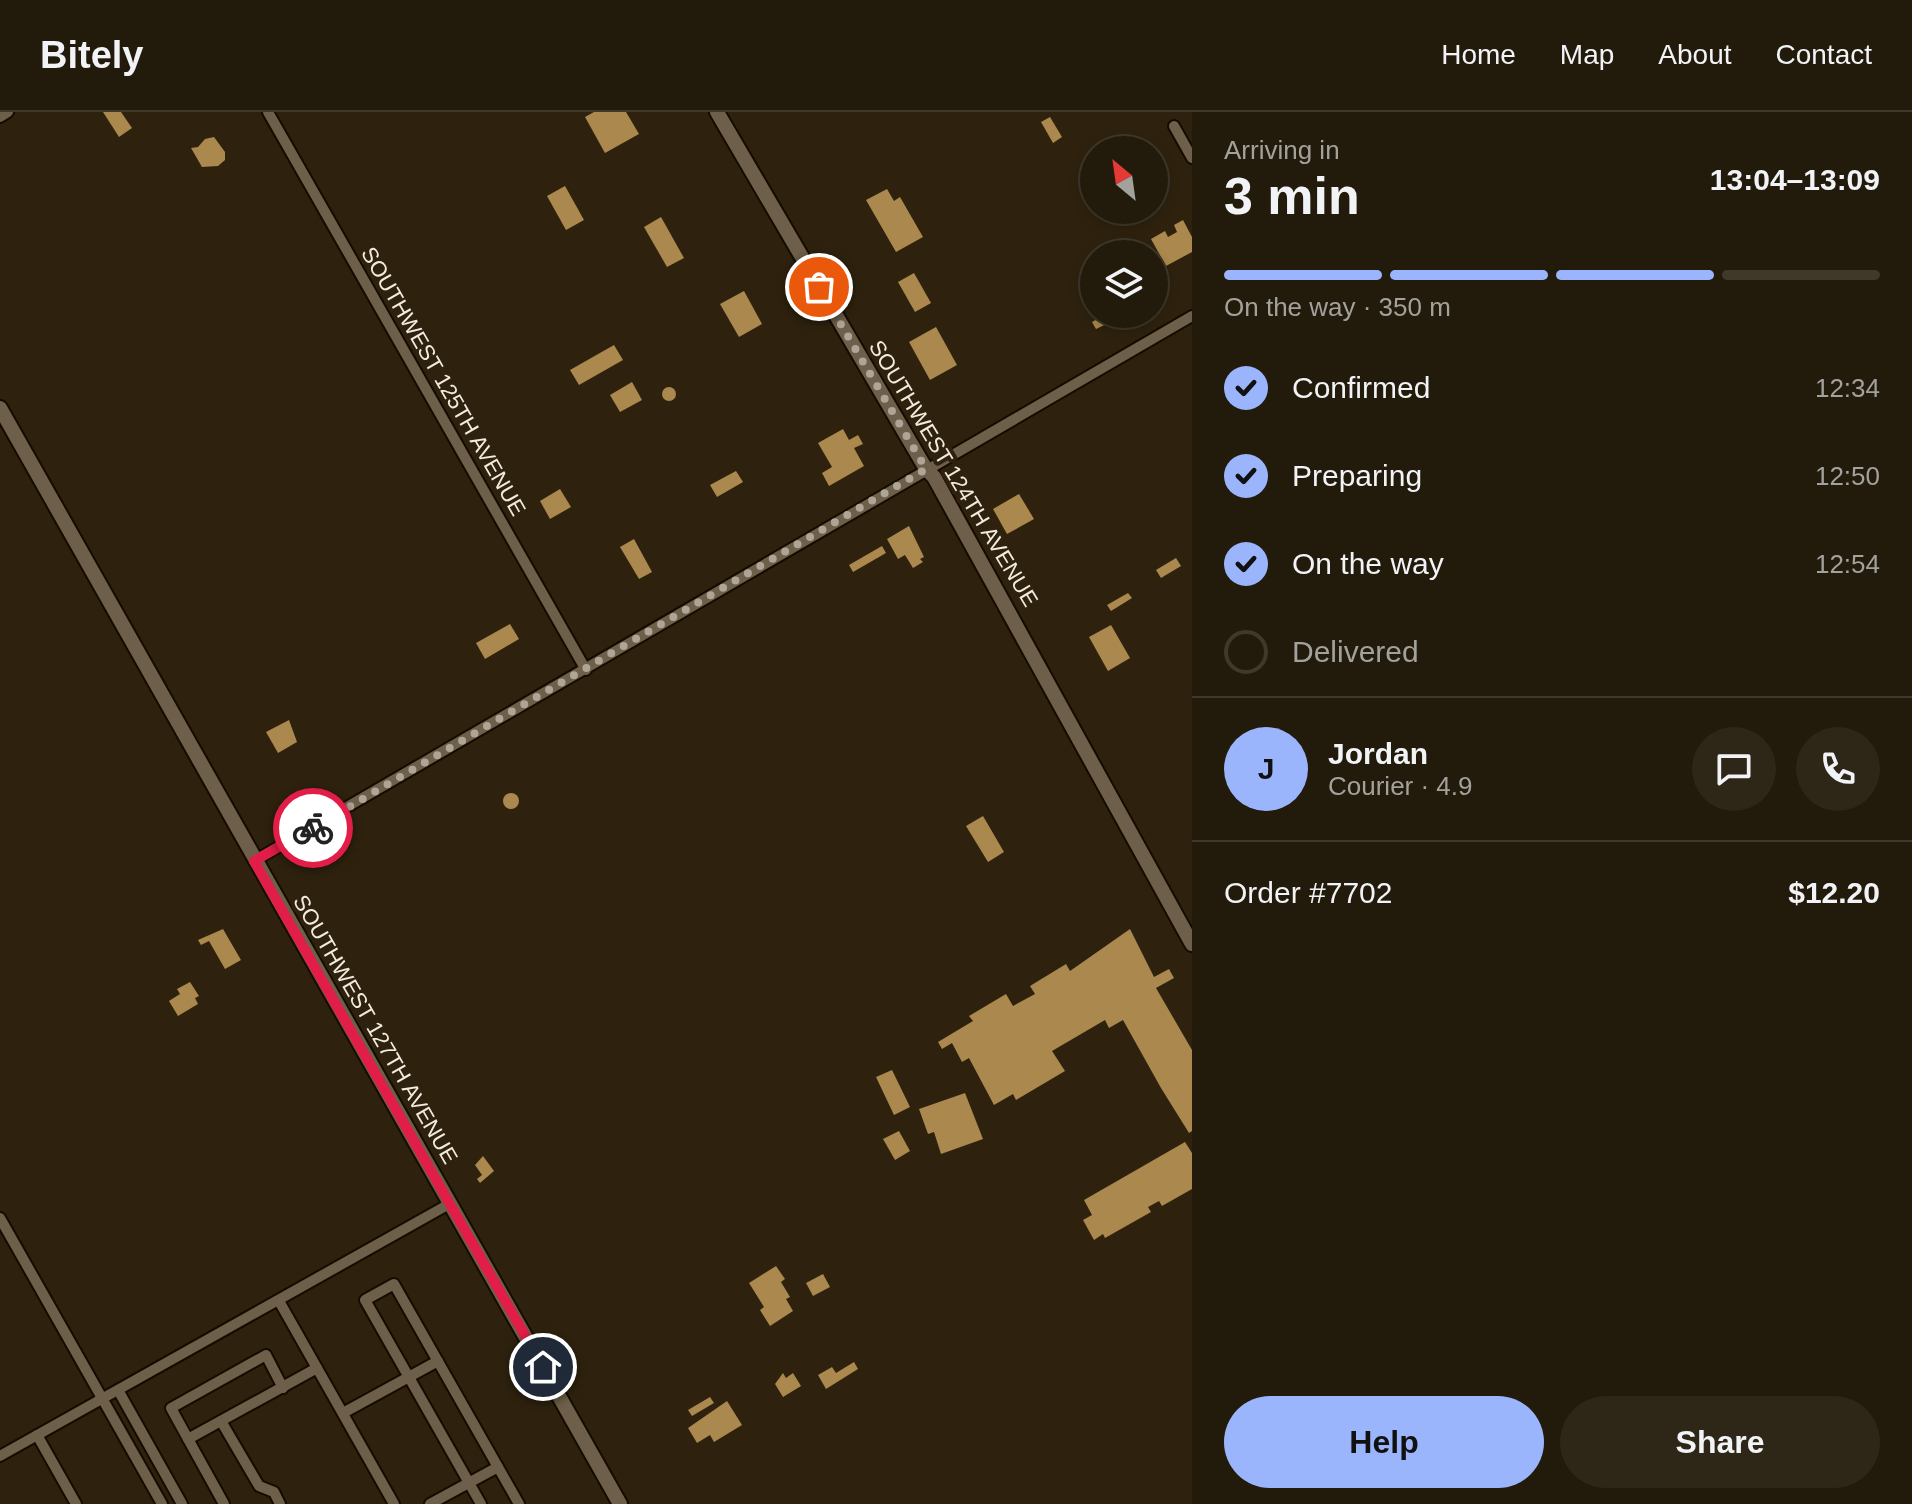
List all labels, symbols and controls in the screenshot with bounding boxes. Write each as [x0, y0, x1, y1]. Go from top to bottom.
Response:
text: Bitely [40, 34, 143, 76]
text: Home [1441, 39, 1516, 70]
text: Map [1560, 39, 1614, 70]
text: About [1658, 39, 1732, 70]
text: Contact [1776, 39, 1872, 70]
text: Arriving in [1224, 135, 1340, 165]
north arrow [1080, 136, 1168, 224]
map controls [1080, 136, 1168, 328]
text: 13:04–13:09 [1710, 163, 1880, 196]
text: 3 min [1224, 167, 1360, 225]
button: layers [1080, 240, 1168, 328]
street label: SOUTHWEST 125TH AVENUE [356, 242, 531, 520]
pin [785, 253, 853, 321]
icon: bag [797, 265, 841, 309]
text: On the way · 350 m [1224, 292, 1451, 322]
street label: SOUTHWEST 124TH AVENUE [864, 336, 1043, 611]
icon: check [1224, 366, 1268, 410]
text: Confirmed [1292, 371, 1430, 404]
text: 12:34 [1815, 373, 1880, 403]
icon: check [1224, 454, 1268, 498]
text: Preparing [1292, 459, 1422, 492]
text: 12:50 [1815, 461, 1880, 491]
icon: check [1224, 542, 1268, 586]
text: On the way [1292, 547, 1444, 580]
text: 12:54 [1815, 549, 1880, 579]
text: Delivered [1292, 635, 1419, 668]
button: chat [1692, 727, 1776, 811]
button: phone [1796, 727, 1880, 811]
text: Jordan [1328, 737, 1428, 770]
text: J [1258, 752, 1274, 785]
text: Courier · 4.9 [1328, 771, 1473, 801]
courier [273, 788, 353, 868]
icon: bike [291, 806, 335, 850]
text: Order #7702 [1224, 876, 1392, 909]
text: $12.20 [1788, 876, 1880, 909]
street label: SOUTHWEST 127TH AVENUE [288, 890, 463, 1168]
pin [509, 1333, 577, 1401]
icon: home [521, 1345, 565, 1389]
button: Help [1224, 1396, 1544, 1488]
button: Share [1560, 1396, 1880, 1488]

